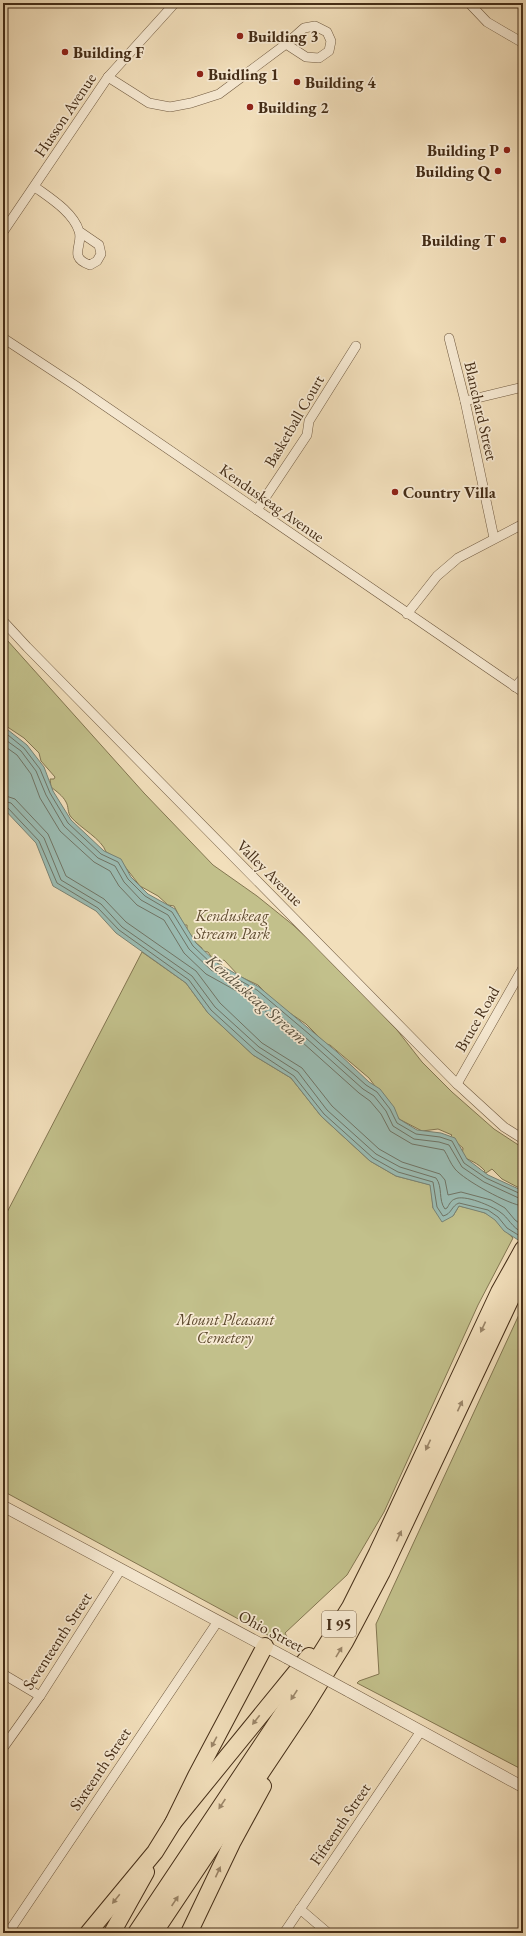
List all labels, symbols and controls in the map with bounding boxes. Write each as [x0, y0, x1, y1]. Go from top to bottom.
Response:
place label: Building 3 [248, 26, 319, 47]
marker: Building 3 [235, 31, 245, 41]
place label: Building F [73, 42, 144, 63]
marker: Building F [60, 47, 70, 57]
place label: Buidling 1 [208, 64, 279, 85]
street label: Husson Avenue [29, 69, 101, 161]
marker: Buidling 1 [195, 69, 205, 79]
place label: Building 4 [305, 72, 376, 93]
marker: Building 4 [292, 77, 302, 87]
place label: Building 2 [258, 97, 329, 118]
marker: Building 2 [245, 102, 255, 112]
place label: Building P [427, 140, 499, 161]
marker: Building P [502, 145, 512, 155]
place label: Building Q [416, 161, 493, 182]
marker: Building Q [493, 166, 503, 176]
place label: Building T [422, 230, 496, 251]
marker: Building T [498, 235, 508, 245]
street label: Blanchard Street [459, 359, 503, 463]
street label: Basketball Court [259, 371, 329, 471]
street label: Kenduskeag Avenue [215, 459, 329, 547]
place label: Country Villa [403, 482, 497, 503]
marker: Country Villa [390, 487, 400, 497]
street label: Valley Avenue [232, 835, 308, 911]
park label: Kenduskeag Stream Park [193, 905, 271, 944]
water label: Kenduskeag Stream [201, 948, 312, 1049]
street label: Bruce Road [450, 982, 505, 1056]
park label: Mount Pleasant Cemetery [175, 1309, 275, 1348]
one-way arrow [480, 1322, 486, 1333]
one-way arrow [457, 1400, 463, 1411]
one-way arrow [425, 1440, 431, 1451]
one-way arrow [396, 1531, 402, 1542]
street label: Seventeenth Street [18, 1588, 96, 1694]
street label: Ohio Street [235, 1605, 307, 1657]
road number: I 95 [322, 1611, 356, 1637]
one-way arrow [336, 1646, 343, 1658]
one-way arrow [290, 1690, 298, 1700]
one-way arrow [252, 1715, 261, 1726]
street label: Sixteenth Street [65, 1723, 135, 1815]
one-way arrow [210, 1737, 217, 1748]
street label: Fifteenth Street [305, 1779, 375, 1869]
one-way arrow [218, 1798, 226, 1809]
one-way arrow [215, 1867, 221, 1878]
one-way arrow [111, 1893, 120, 1904]
one-way arrow [172, 1895, 179, 1906]

